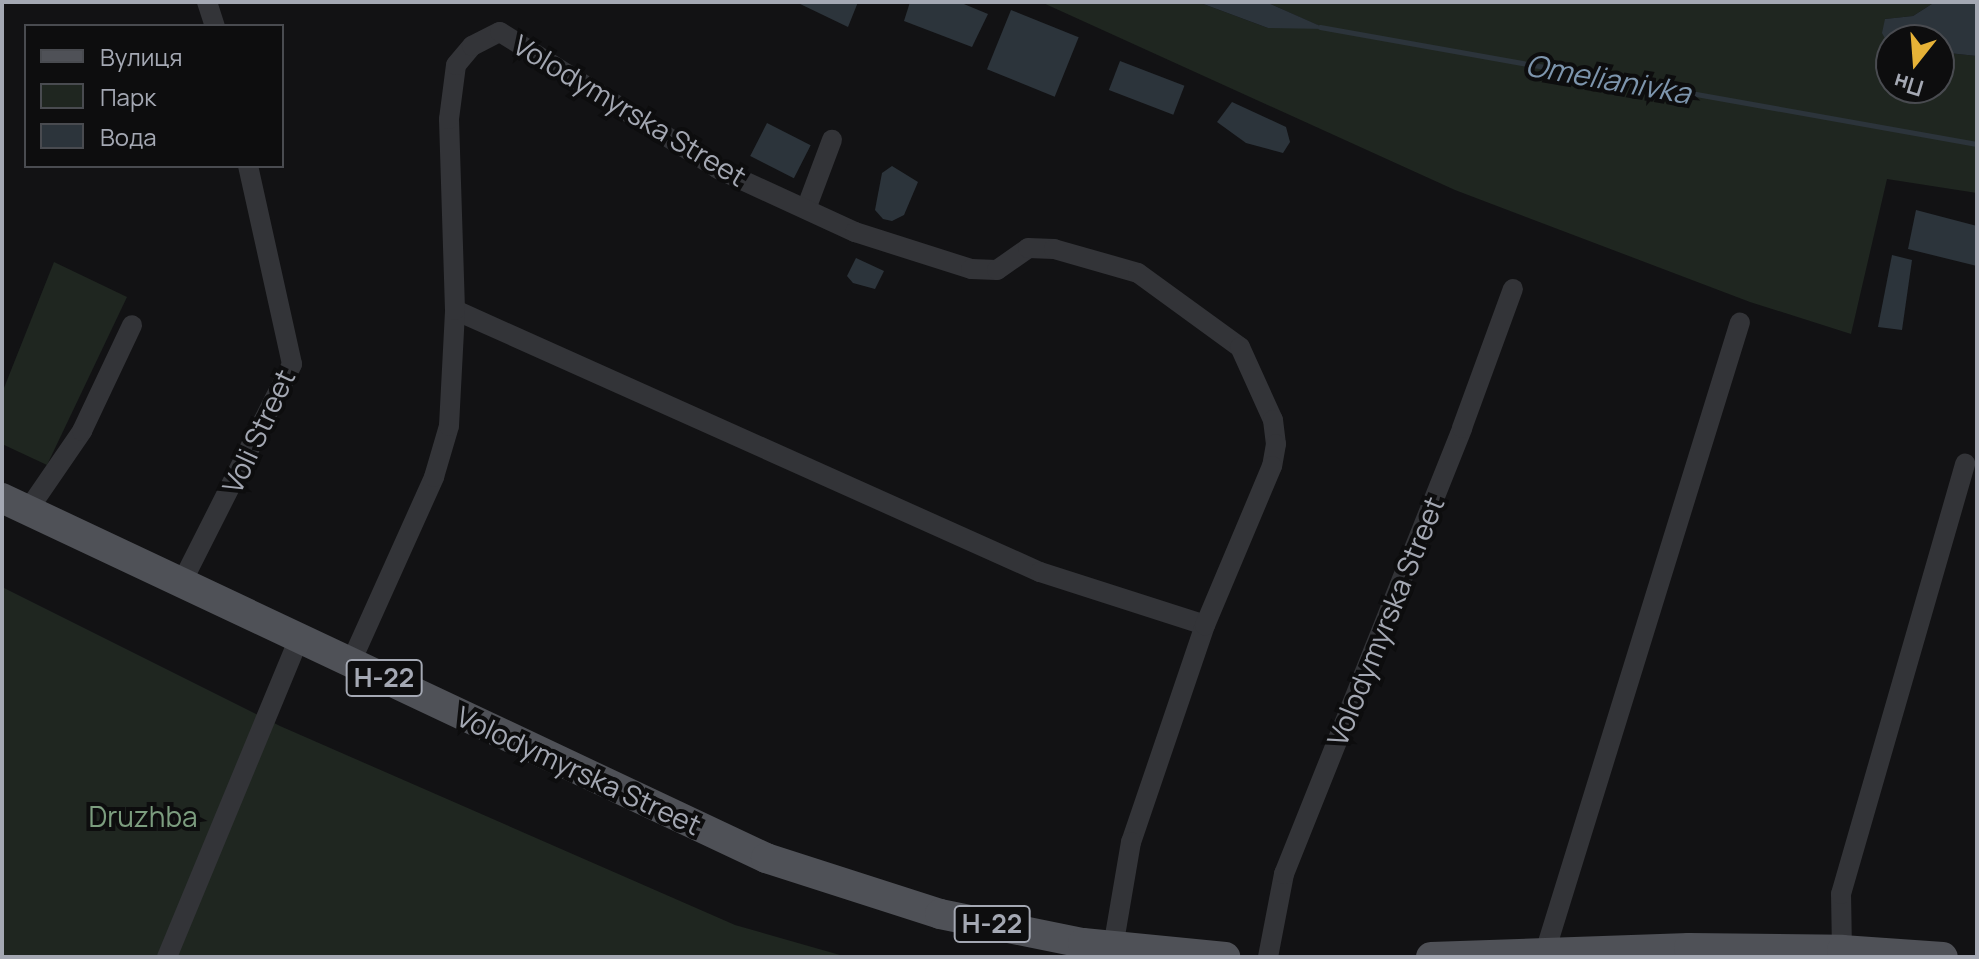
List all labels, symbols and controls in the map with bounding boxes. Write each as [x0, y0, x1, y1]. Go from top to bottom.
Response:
legend [24, 24, 284, 168]
north arrow [1875, 24, 1955, 104]
street label: Volodymyrska Street [507, 27, 753, 193]
text: Вулиця [100, 40, 182, 73]
water label: Omelianivka [1523, 47, 1693, 111]
text: Пн [1890, 66, 1927, 104]
text: Парк [100, 80, 156, 113]
text: Вода [100, 120, 157, 153]
street label: Voli Street [215, 364, 301, 498]
street label: Volodymyrska Street [1320, 492, 1450, 750]
road number: Н-22 [344, 656, 424, 700]
street label: Volodymyrska Street [451, 699, 707, 841]
park label: Druzhba [88, 799, 198, 833]
road number: Н-22 [952, 902, 1032, 946]

